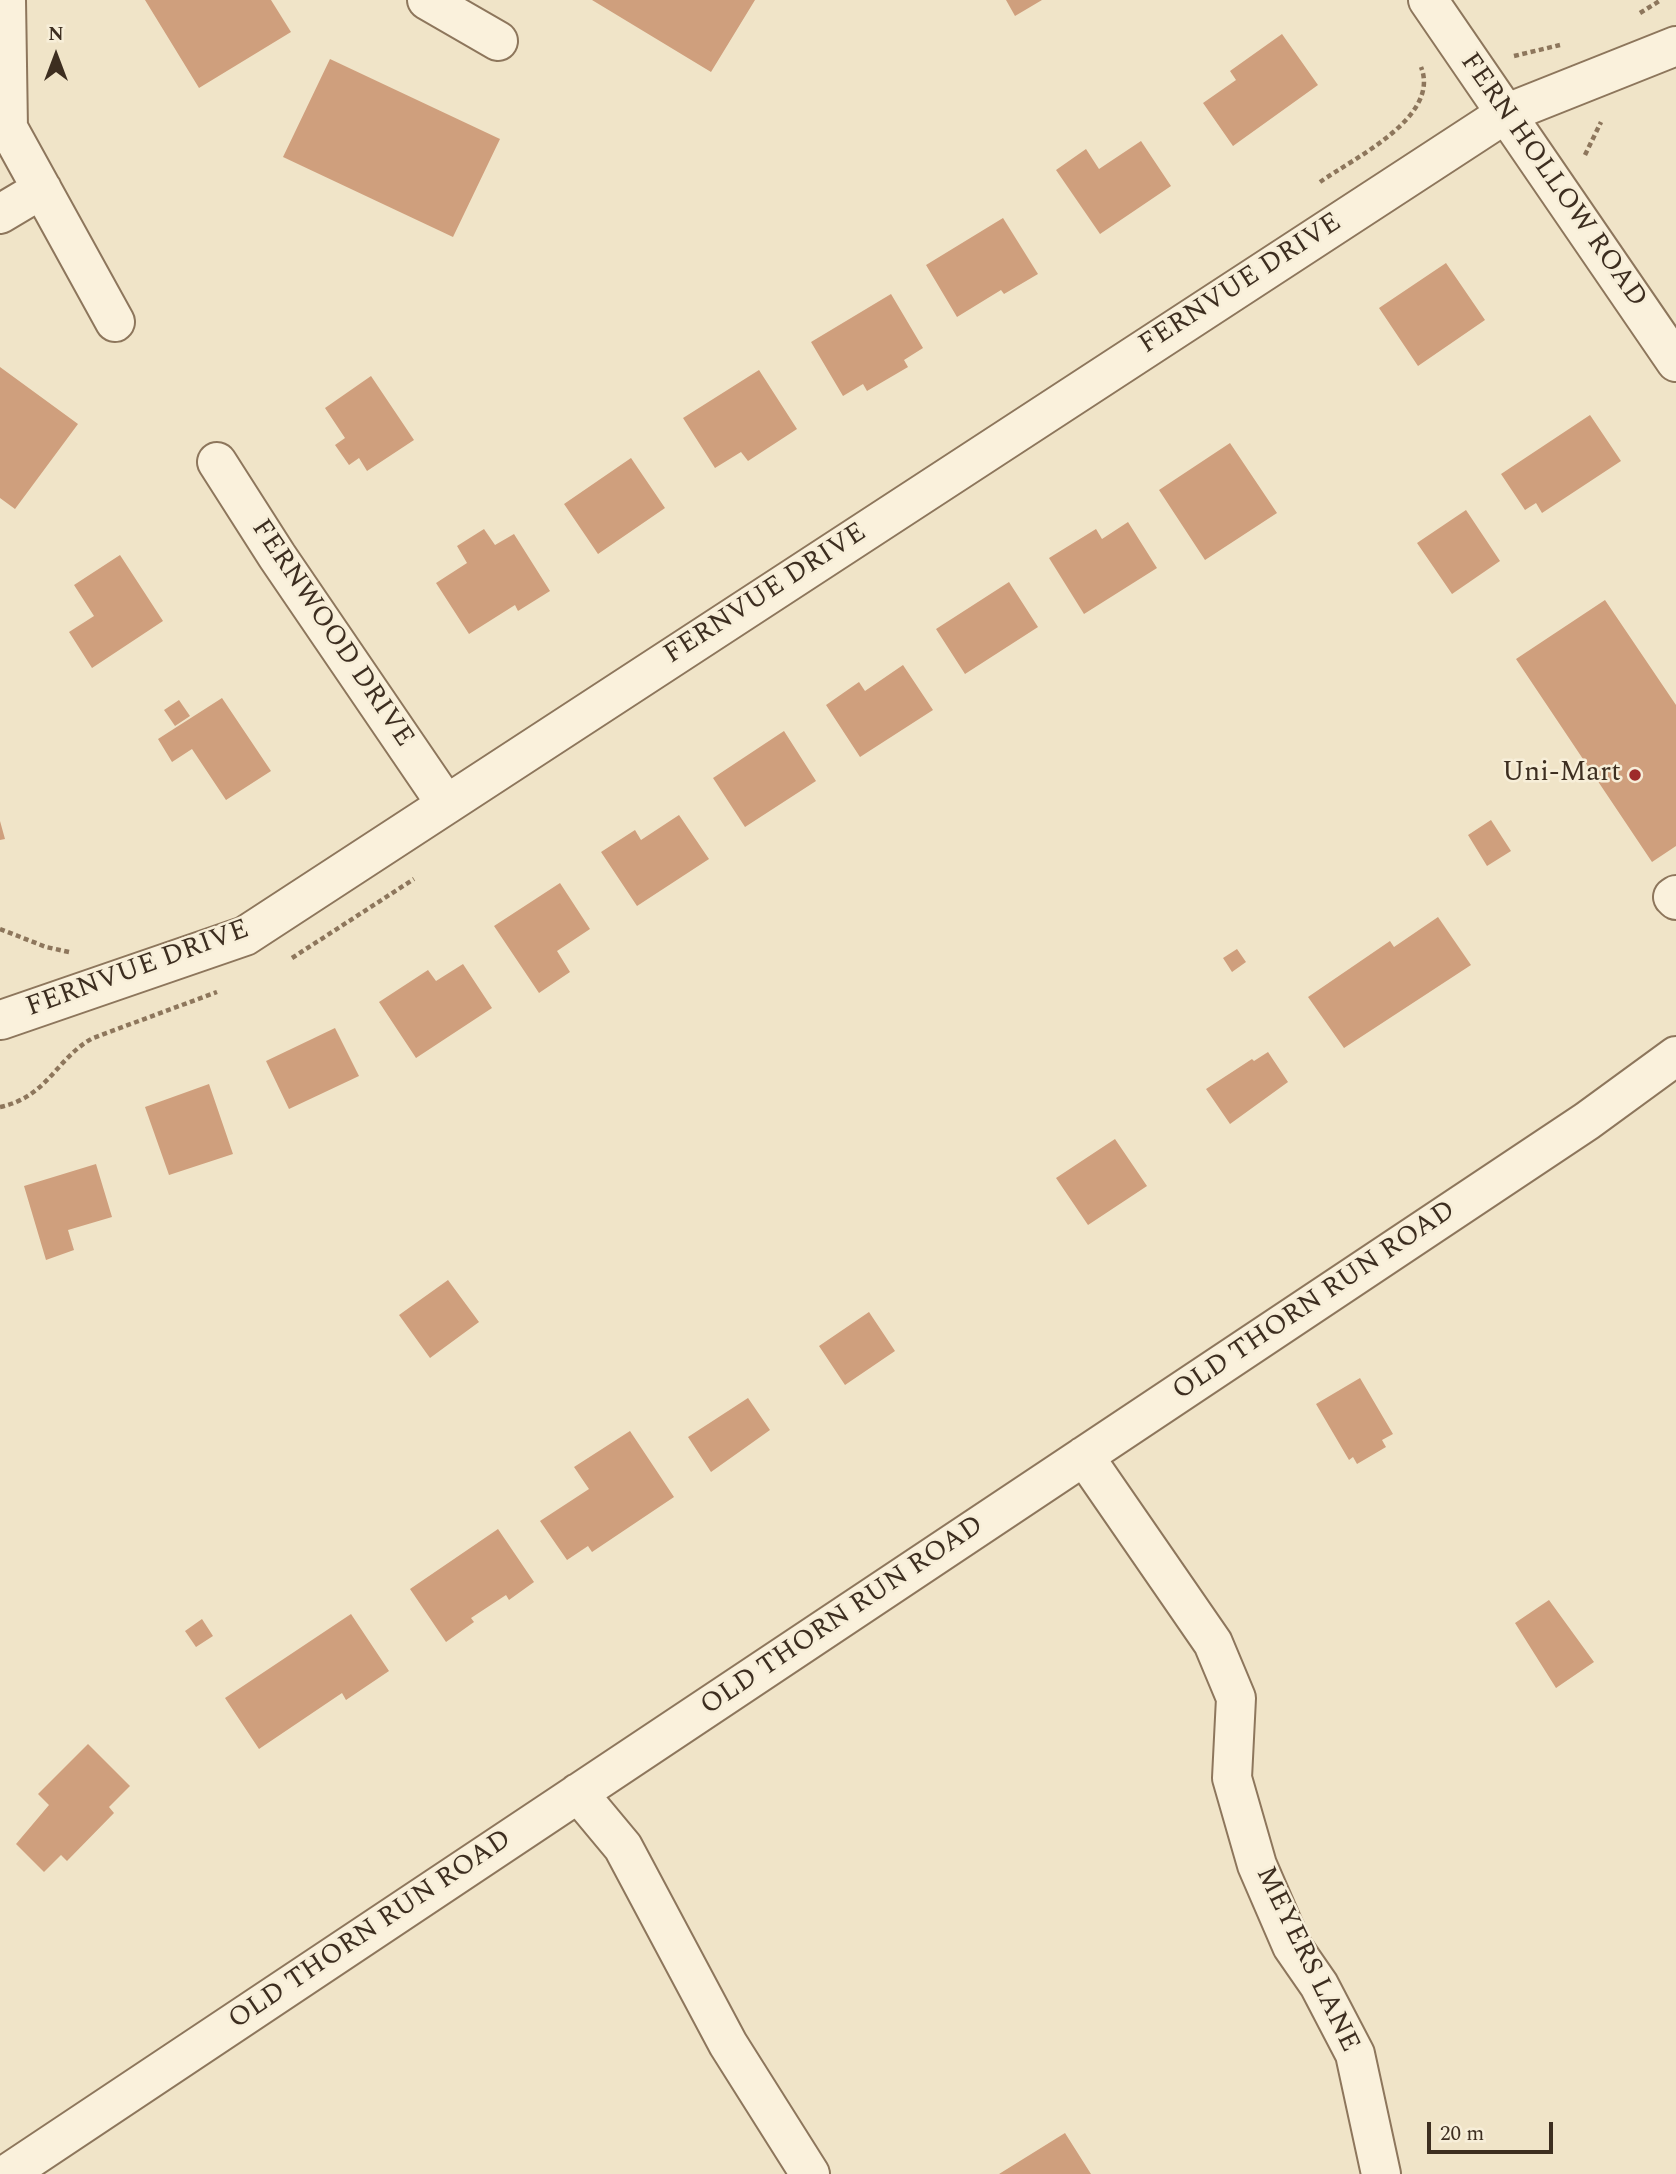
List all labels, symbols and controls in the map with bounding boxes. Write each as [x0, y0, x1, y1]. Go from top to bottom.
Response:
text: N [48, 20, 64, 49]
north arrow [21, 21, 91, 91]
street label: FERN HOLLOW ROAD [1451, 47, 1653, 315]
street label: FERNVUE DRIVE [1134, 207, 1348, 363]
street label: FERNWOOD DRIVE [242, 514, 420, 754]
street label: FERNVUE DRIVE [659, 517, 873, 673]
place label: Uni-Mart [1502, 758, 1621, 792]
marker: Uni-Mart [1627, 767, 1643, 783]
street label: FERNVUE DRIVE [22, 914, 254, 1026]
street label: OLD THORN RUN ROAD [1167, 1195, 1463, 1409]
street label: OLD THORN RUN ROAD [695, 1510, 991, 1724]
street label: OLD THORN RUN ROAD [223, 1824, 519, 2038]
street label: MEYERS LANE [1247, 1862, 1365, 2058]
scale bar [1431, 2108, 1557, 2152]
text: 20 m [1440, 2118, 1484, 2150]

